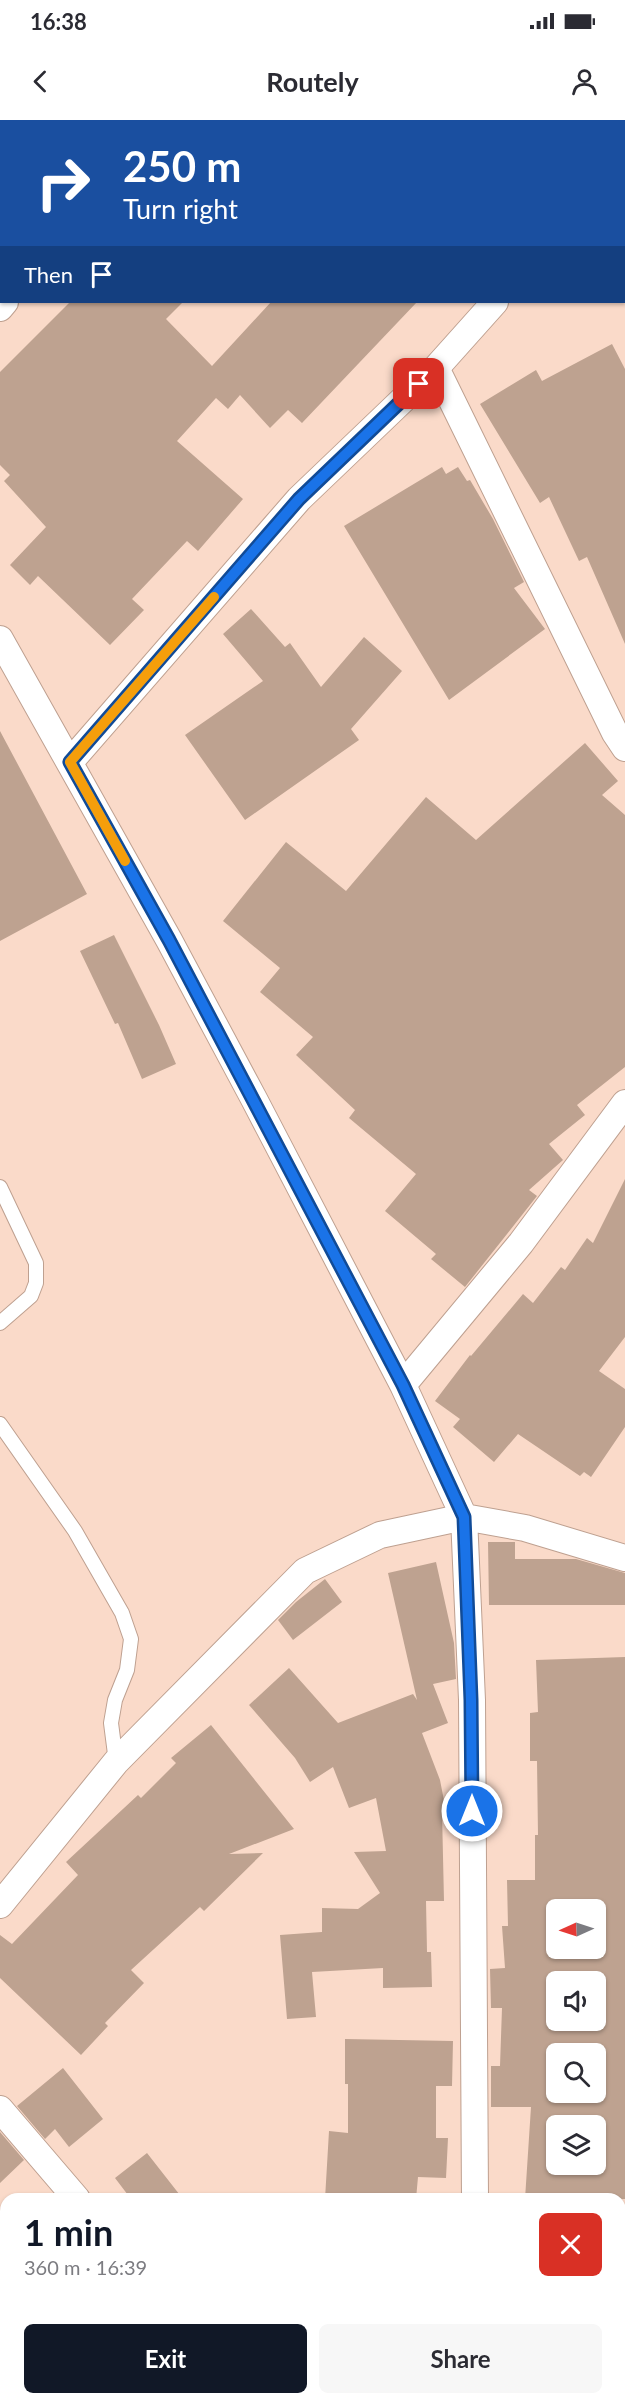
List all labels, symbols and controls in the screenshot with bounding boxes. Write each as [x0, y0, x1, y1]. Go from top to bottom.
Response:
text: 16:38 [30, 8, 87, 35]
icon: back [24, 65, 57, 98]
text: Routely [266, 65, 359, 98]
icon: person [568, 65, 601, 98]
text: 250 m [123, 141, 241, 191]
icon: right [24, 144, 102, 222]
text: Turn right [123, 192, 238, 225]
icon: arrive [85, 258, 118, 291]
text: Then [24, 261, 73, 288]
pin [393, 358, 444, 409]
icon: arrive [402, 367, 435, 400]
position arrow [440, 1779, 504, 1843]
north arrow [546, 1899, 606, 1959]
map controls [546, 1899, 606, 2175]
button: sound [546, 1971, 606, 2031]
button: search [546, 2043, 606, 2103]
button: layers [546, 2115, 606, 2175]
text: 1 min [24, 2210, 113, 2254]
button: close [539, 2213, 602, 2276]
text: 360 m · 16:39 [24, 2255, 147, 2279]
button: Exit [24, 2324, 307, 2393]
button: Share [319, 2324, 602, 2393]

